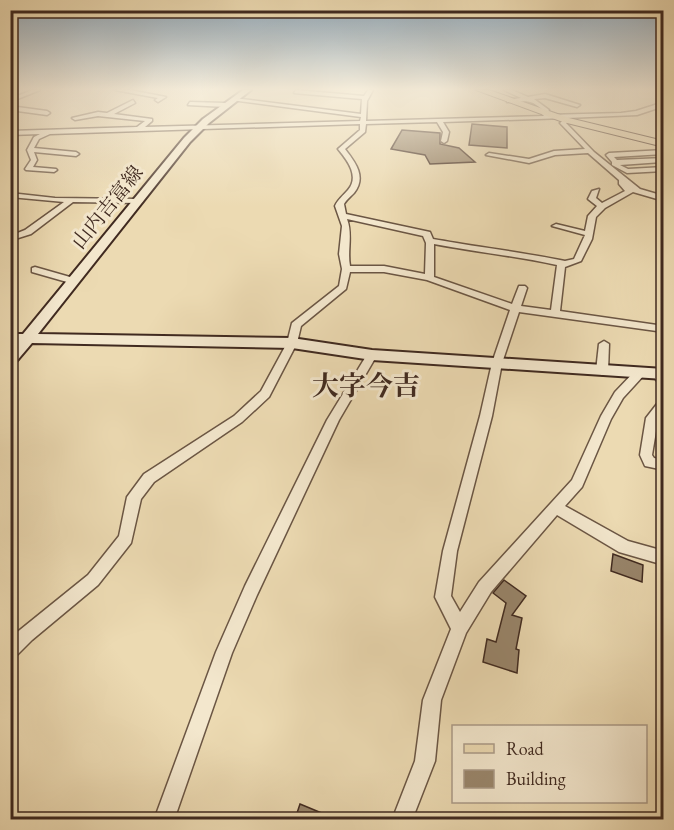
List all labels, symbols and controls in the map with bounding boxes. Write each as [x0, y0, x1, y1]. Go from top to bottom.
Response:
street label: 山内吉富線 [65, 160, 149, 254]
district label: 大字今吉 [312, 368, 420, 403]
legend [452, 725, 647, 803]
text: Road [506, 737, 545, 760]
text: Building [506, 767, 566, 790]

